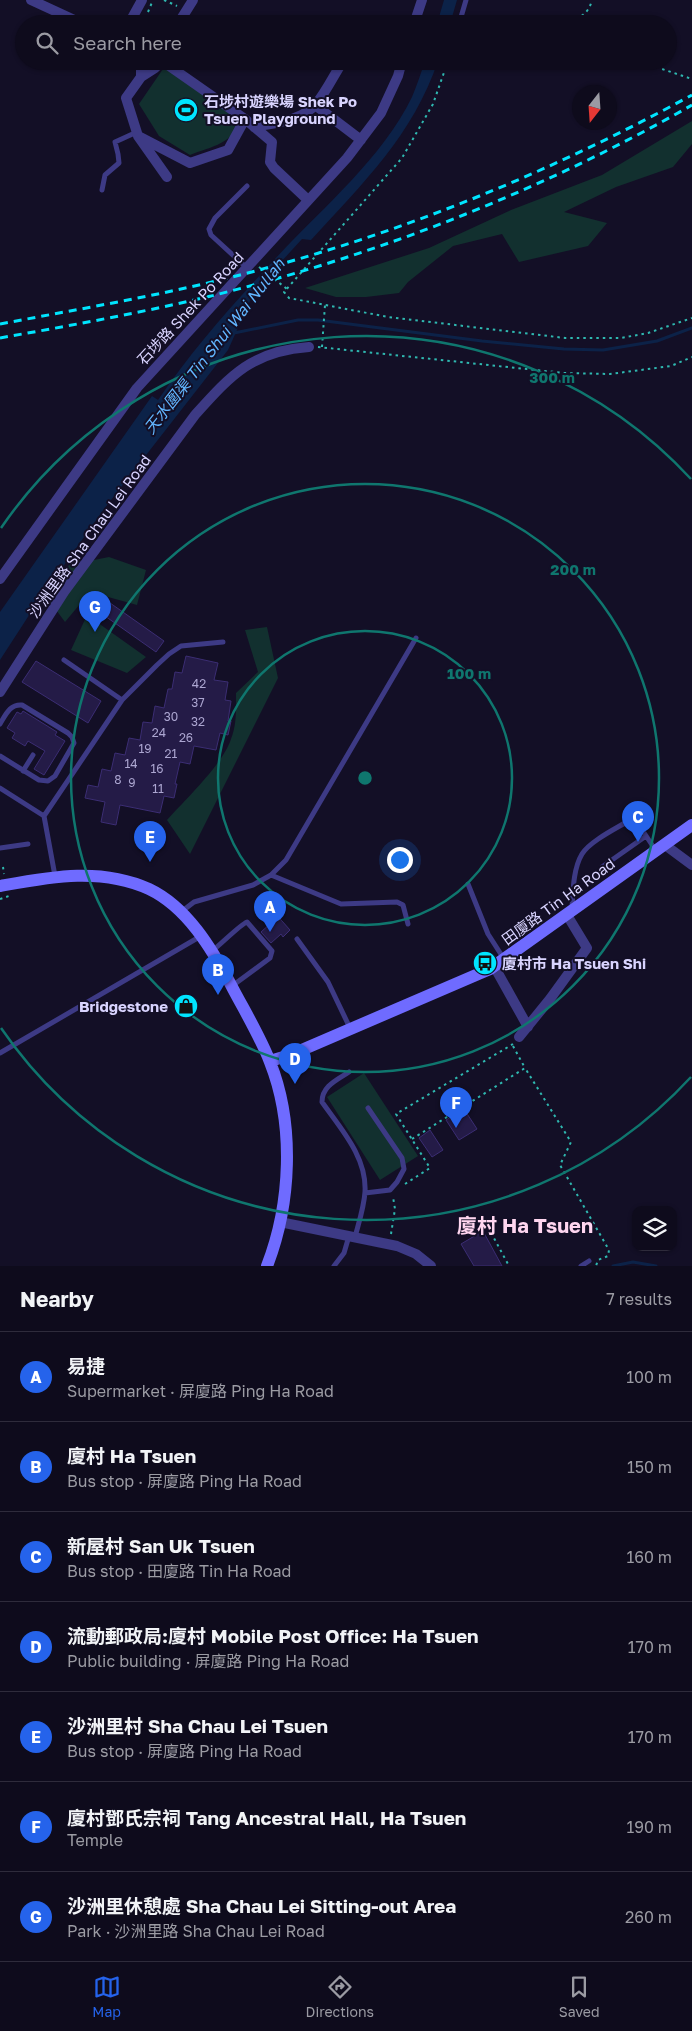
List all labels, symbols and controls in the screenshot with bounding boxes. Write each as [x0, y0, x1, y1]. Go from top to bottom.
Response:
search box [15, 15, 677, 70]
icon: search [33, 29, 61, 57]
text: Search here [73, 31, 182, 54]
north arrow [572, 85, 617, 130]
place label: 石埗村遊樂場 Shek Po Tsuen Playground [204, 92, 357, 127]
sports icon: 石埗村遊樂場 Shek Po Tsuen Playground [173, 97, 199, 123]
street label: 石埗路 Shek Po Road [133, 248, 247, 368]
water label: 天水圍渠 Tin Shui Wai Nullah [139, 253, 289, 438]
text: 300 m [529, 368, 575, 386]
street label: 沙洲里路 Sha Chau Lei Road [24, 451, 154, 621]
text: 200 m [550, 560, 596, 578]
pin: G [79, 591, 111, 632]
text: 100 m [447, 664, 491, 682]
house number: 42 [192, 676, 206, 691]
house number: 37 [191, 695, 205, 710]
house number: 30 [164, 709, 178, 724]
house number: 32 [191, 714, 205, 729]
house number: 24 [152, 725, 166, 740]
house number: 26 [179, 730, 193, 745]
house number: 19 [138, 741, 152, 756]
house number: 21 [165, 746, 178, 761]
house number: 14 [124, 756, 138, 771]
house number: 16 [150, 761, 164, 776]
centre of rings [356, 769, 374, 787]
house number: 8 [114, 772, 122, 787]
house number: 9 [128, 775, 136, 790]
house number: 11 [152, 781, 164, 796]
pin: C [622, 801, 654, 842]
pin: E [134, 821, 166, 862]
your location [387, 847, 413, 873]
street label: 田廈路 Tin Ha Road [498, 854, 618, 948]
pin: A [254, 891, 286, 932]
bus stop icon: 廈村市 Ha Tsuen Shi [472, 950, 498, 976]
pin: B [202, 954, 234, 995]
place label: 廈村市 Ha Tsuen Shi [502, 954, 646, 972]
shop icon: Bridgestone [173, 993, 199, 1019]
place label: Bridgestone [79, 997, 168, 1015]
pin: D [279, 1043, 311, 1084]
pin: F [440, 1087, 472, 1128]
map controls [632, 1206, 677, 1251]
button: layers [632, 1206, 677, 1251]
district label: 廈村 Ha Tsuen [457, 1213, 593, 1237]
text: Nearby [20, 1286, 94, 1312]
text: 7 results [606, 1289, 672, 1309]
text: 易捷 [67, 1354, 105, 1377]
text: A [30, 1367, 42, 1387]
text: 100 m [626, 1367, 672, 1387]
text: Supermarket · 屏廈路 Ping Ha Road [67, 1381, 334, 1401]
text: 廈村 Ha Tsuen [67, 1444, 196, 1467]
text: B [30, 1457, 42, 1477]
text: 150 m [627, 1457, 672, 1477]
text: Bus stop · 屏廈路 Ping Ha Road [67, 1471, 302, 1491]
text: 新屋村 San Uk Tsuen [67, 1534, 255, 1557]
text: C [30, 1547, 42, 1567]
text: 160 m [626, 1547, 672, 1567]
text: Bus stop · 田廈路 Tin Ha Road [67, 1561, 291, 1581]
text: 流動郵政局:廈村 Mobile Post Office: Ha Tsuen [67, 1624, 479, 1647]
text: D [30, 1637, 42, 1657]
text: 170 m [628, 1637, 672, 1657]
text: Public building · 屏廈路 Ping Ha Road [67, 1651, 349, 1671]
text: 沙洲里村 Sha Chau Lei Tsuen [67, 1714, 328, 1737]
text: E [31, 1727, 41, 1747]
text: 170 m [628, 1727, 672, 1747]
text: Bus stop · 屏廈路 Ping Ha Road [67, 1741, 302, 1761]
text: 廈村鄧氏宗祠 Tang Ancestral Hall, Ha Tsuen [67, 1806, 466, 1829]
text: F [31, 1817, 41, 1837]
text: 190 m [626, 1817, 672, 1837]
text: Temple [67, 1830, 123, 1850]
text: 沙洲里休憩處 Sha Chau Lei Sitting-out Area [67, 1894, 456, 1917]
text: G [30, 1907, 42, 1927]
text: 260 m [625, 1907, 672, 1927]
text: Park · 沙洲里路 Sha Chau Lei Road [67, 1921, 325, 1941]
tab: Map [92, 1973, 121, 2020]
tab: Directions [306, 1973, 374, 2020]
tab: Saved [559, 1973, 600, 2020]

